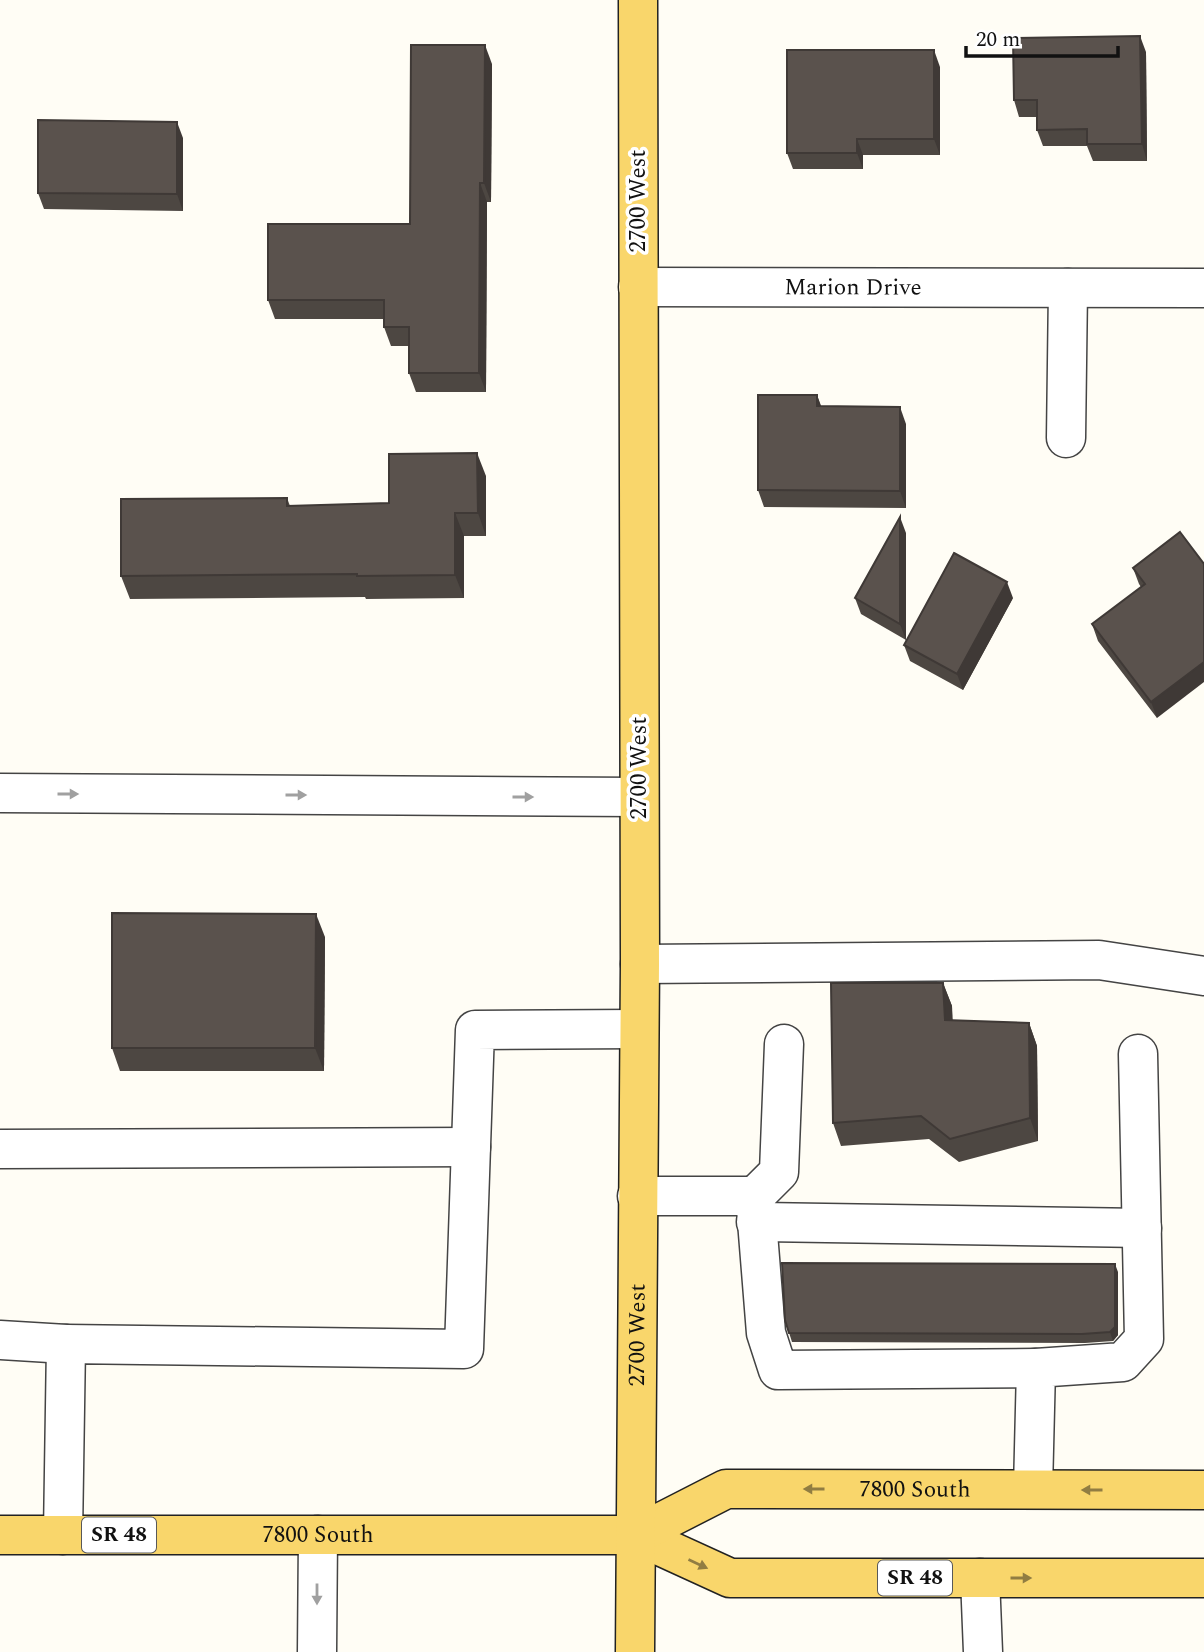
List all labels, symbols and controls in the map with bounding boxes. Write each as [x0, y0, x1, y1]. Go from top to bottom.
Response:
scale bar [966, 14, 1118, 58]
text: 20 m [976, 24, 1020, 56]
street label: 2700 West [621, 150, 656, 252]
street label: Marion Drive [784, 270, 922, 305]
street label: 2700 West [622, 717, 657, 819]
one-way arrow [57, 788, 79, 800]
one-way arrow [285, 789, 307, 801]
one-way arrow [512, 791, 534, 803]
street label: 2700 West [619, 1283, 655, 1387]
street label: 7800 South [859, 1472, 971, 1507]
one-way arrow [803, 1483, 825, 1495]
one-way arrow [1081, 1484, 1103, 1496]
road number: SR 48 [82, 1518, 156, 1552]
street label: 7800 South [262, 1518, 374, 1553]
one-way arrow [688, 1558, 708, 1570]
road number: SR 48 [878, 1560, 952, 1596]
one-way arrow [1010, 1572, 1032, 1584]
one-way arrow [311, 1583, 323, 1605]

